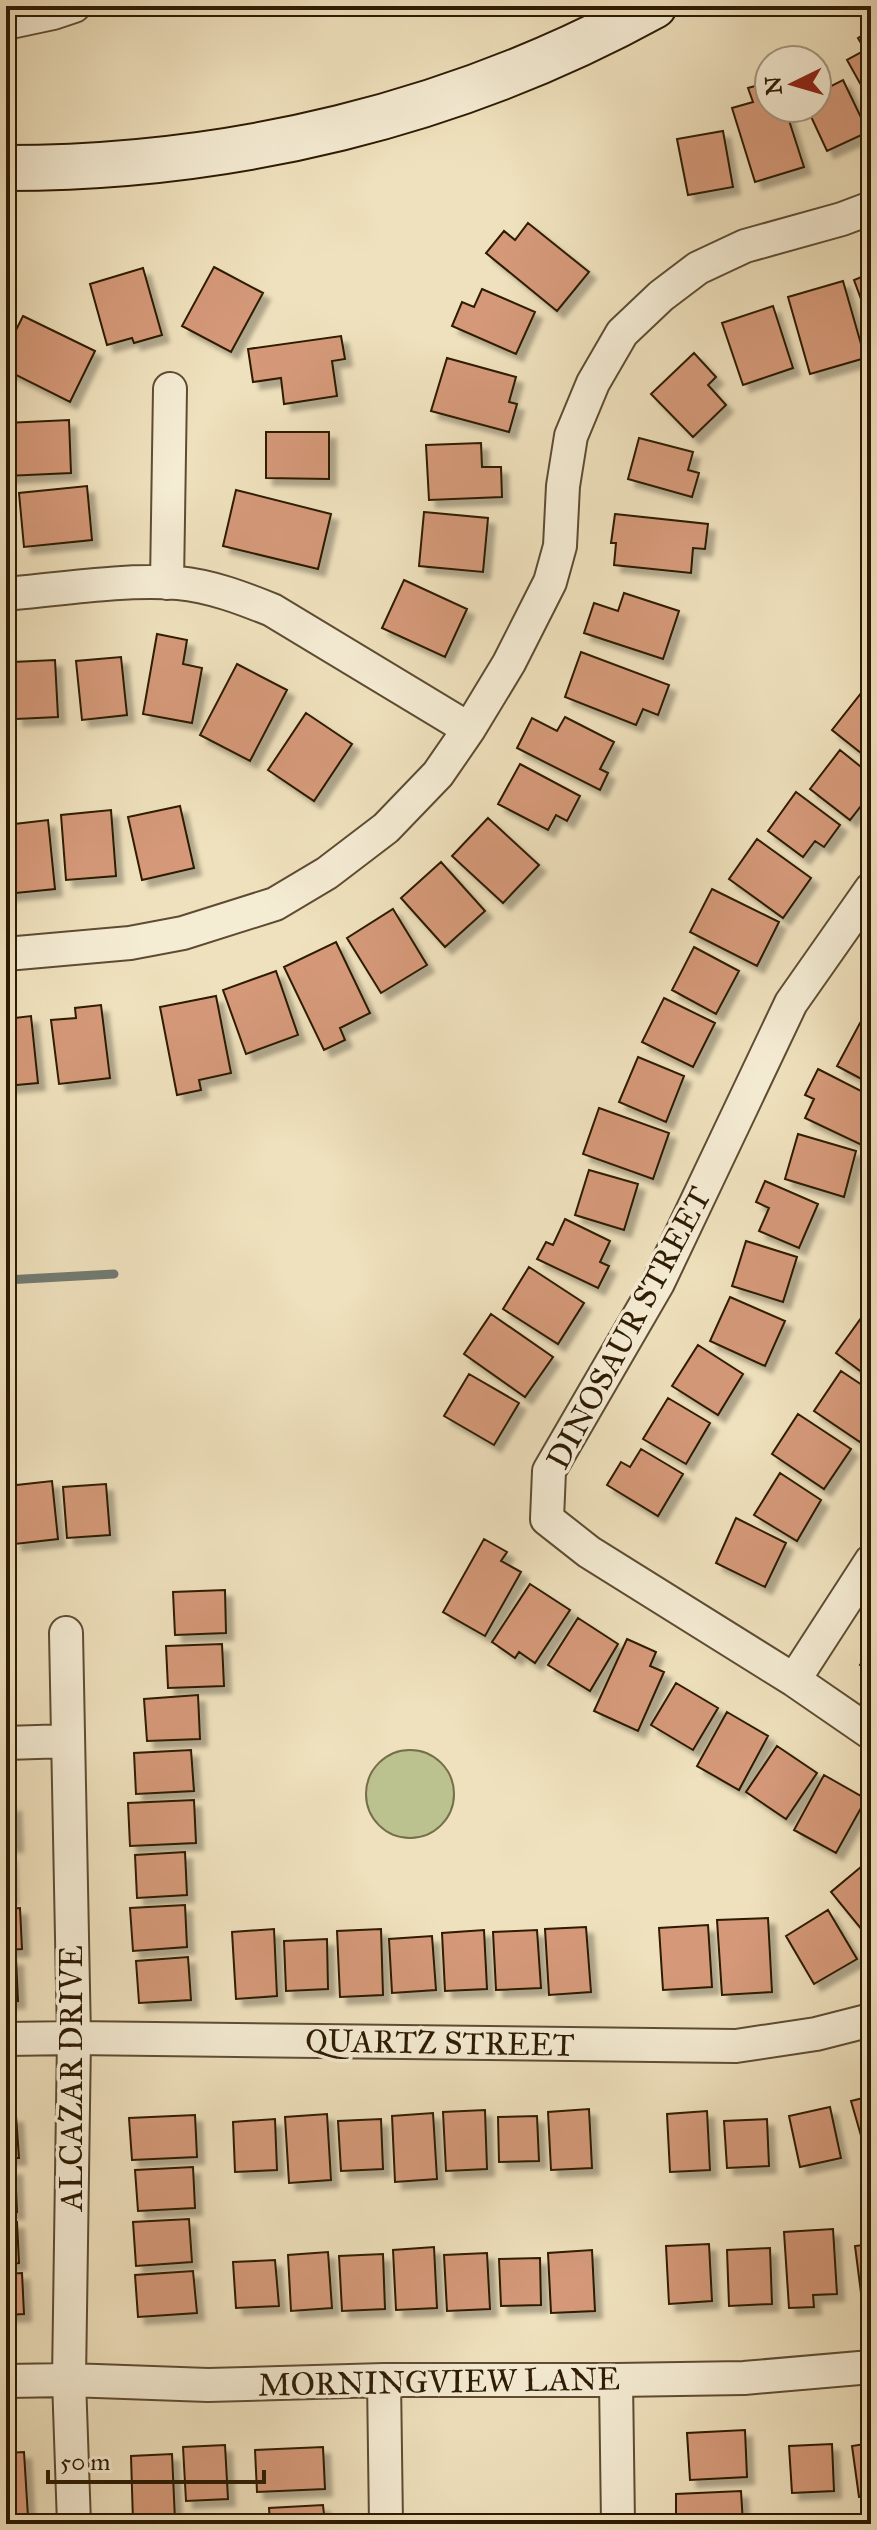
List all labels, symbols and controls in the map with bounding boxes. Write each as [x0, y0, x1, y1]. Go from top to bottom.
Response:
north arrow [753, 44, 833, 124]
text: N [759, 75, 788, 96]
street label: DINOSAUR STREET [538, 1180, 720, 1476]
street label: ALCAZAR DRIVE [52, 1945, 91, 2213]
street label: QUARTZ STREET [305, 2021, 575, 2065]
street label: MORNINGVIEW LANE [258, 2359, 620, 2405]
scale bar [48, 2434, 264, 2484]
text: 50 m [60, 2447, 110, 2477]

